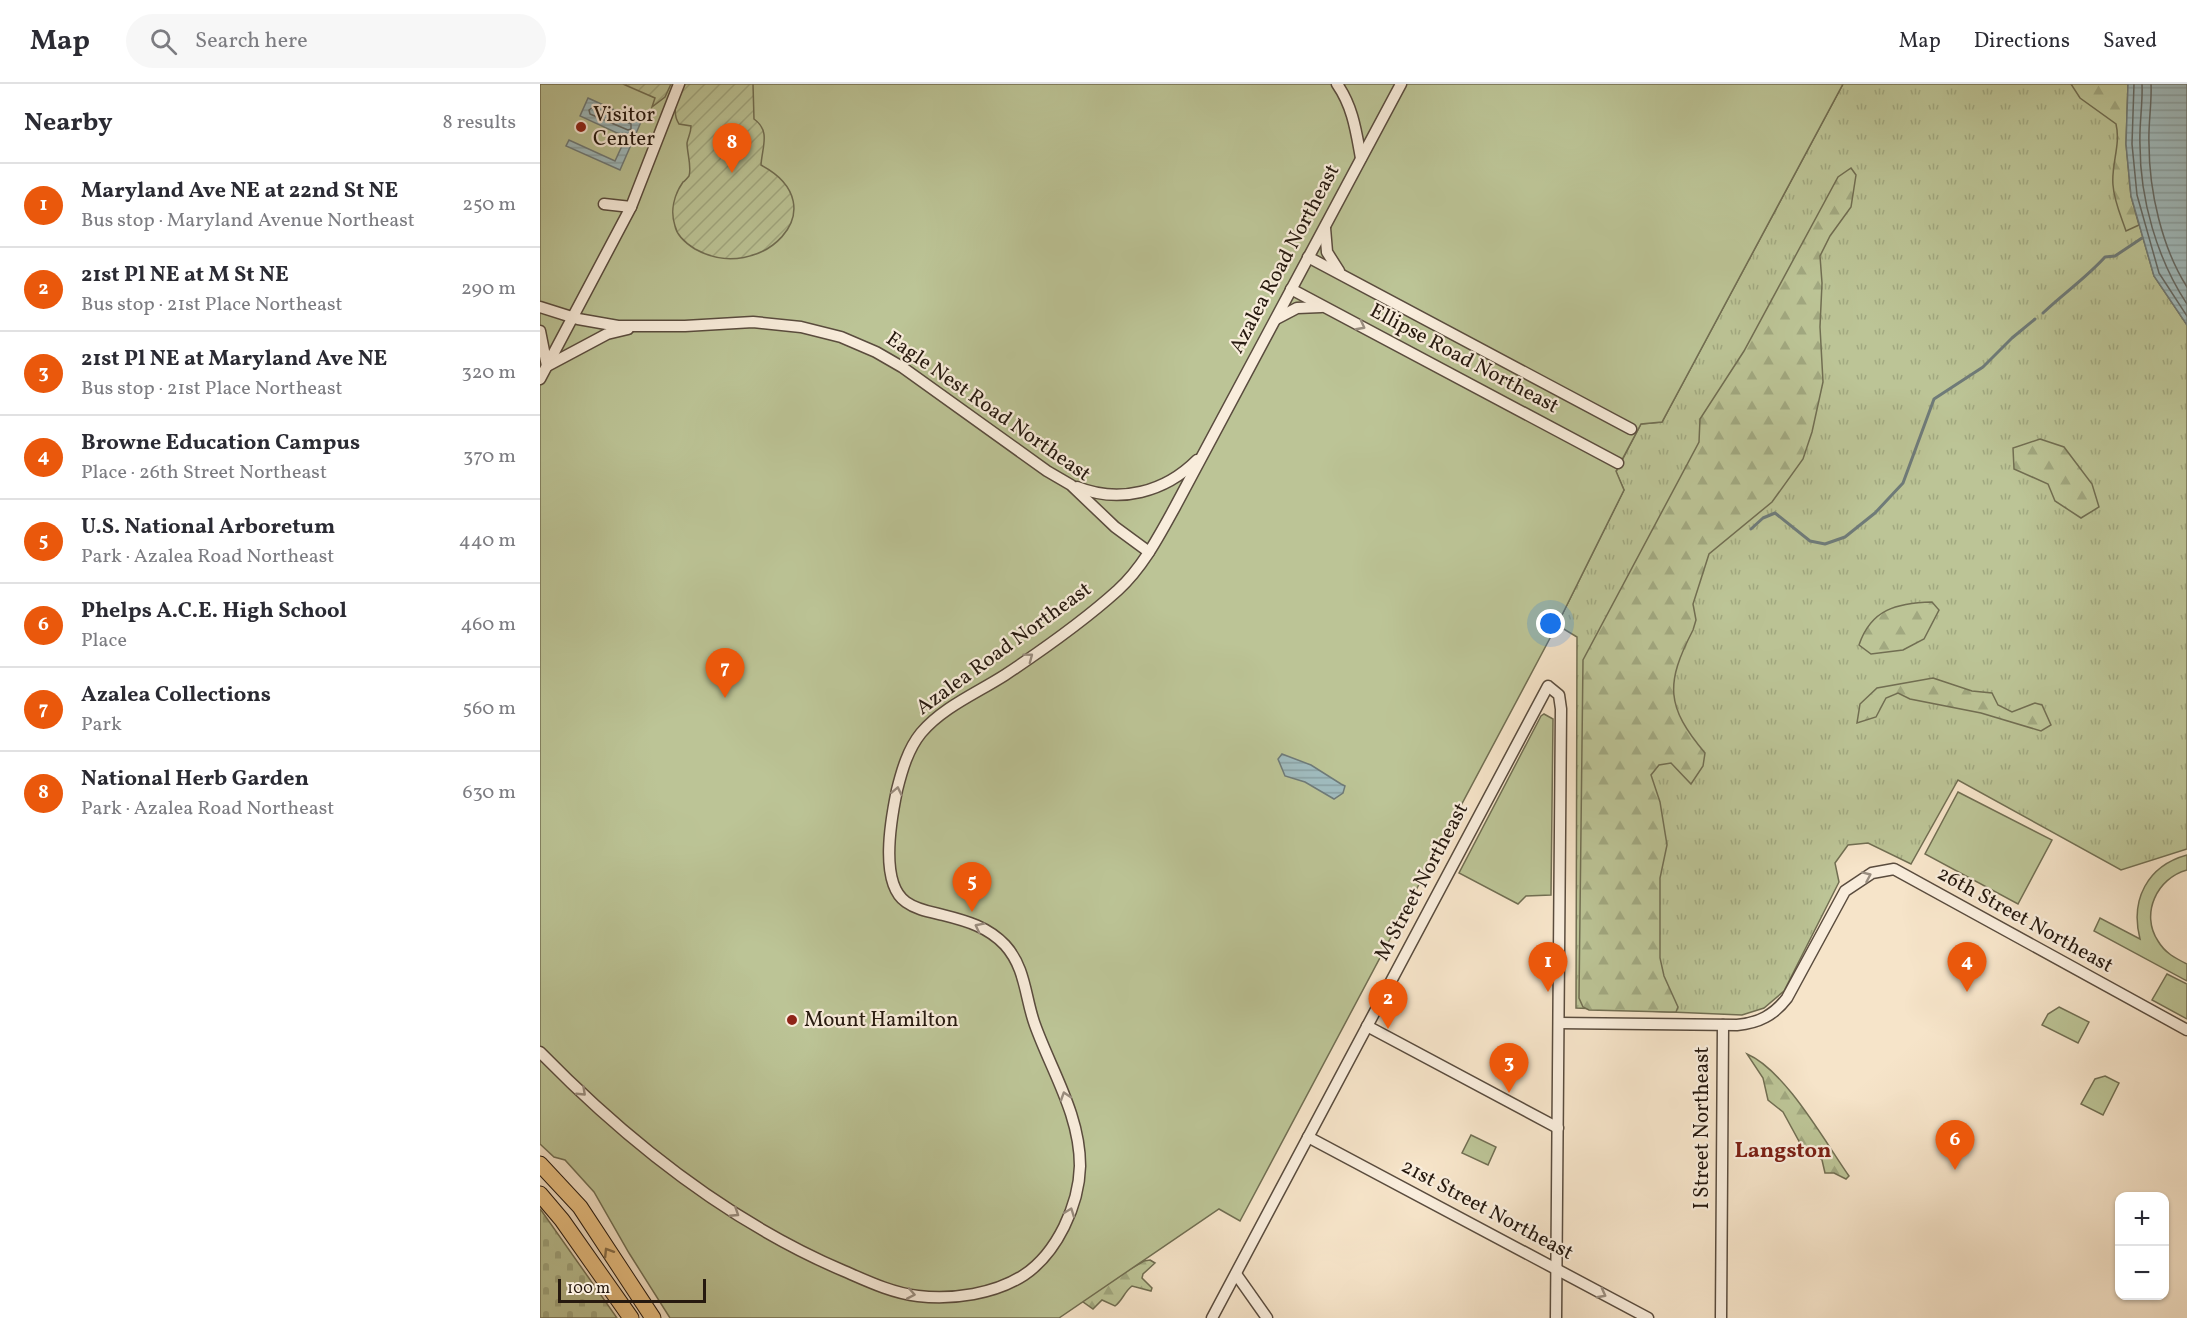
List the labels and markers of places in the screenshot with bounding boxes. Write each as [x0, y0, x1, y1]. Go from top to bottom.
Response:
place label: Visitor Center [593, 101, 655, 154]
marker: Visitor Center [574, 120, 588, 134]
pin: 8 [712, 124, 752, 173]
pin: 7 [706, 648, 744, 698]
pin: 5 [952, 862, 992, 912]
pin: 1 [1528, 942, 1568, 992]
pin: 4 [1948, 942, 1986, 992]
pin: 2 [1368, 980, 1408, 1029]
place label: Mount Hamilton [804, 1006, 959, 1035]
marker: Mount Hamilton [785, 1013, 799, 1027]
pin: 3 [1490, 1044, 1528, 1093]
pin: 6 [1936, 1120, 1974, 1170]

